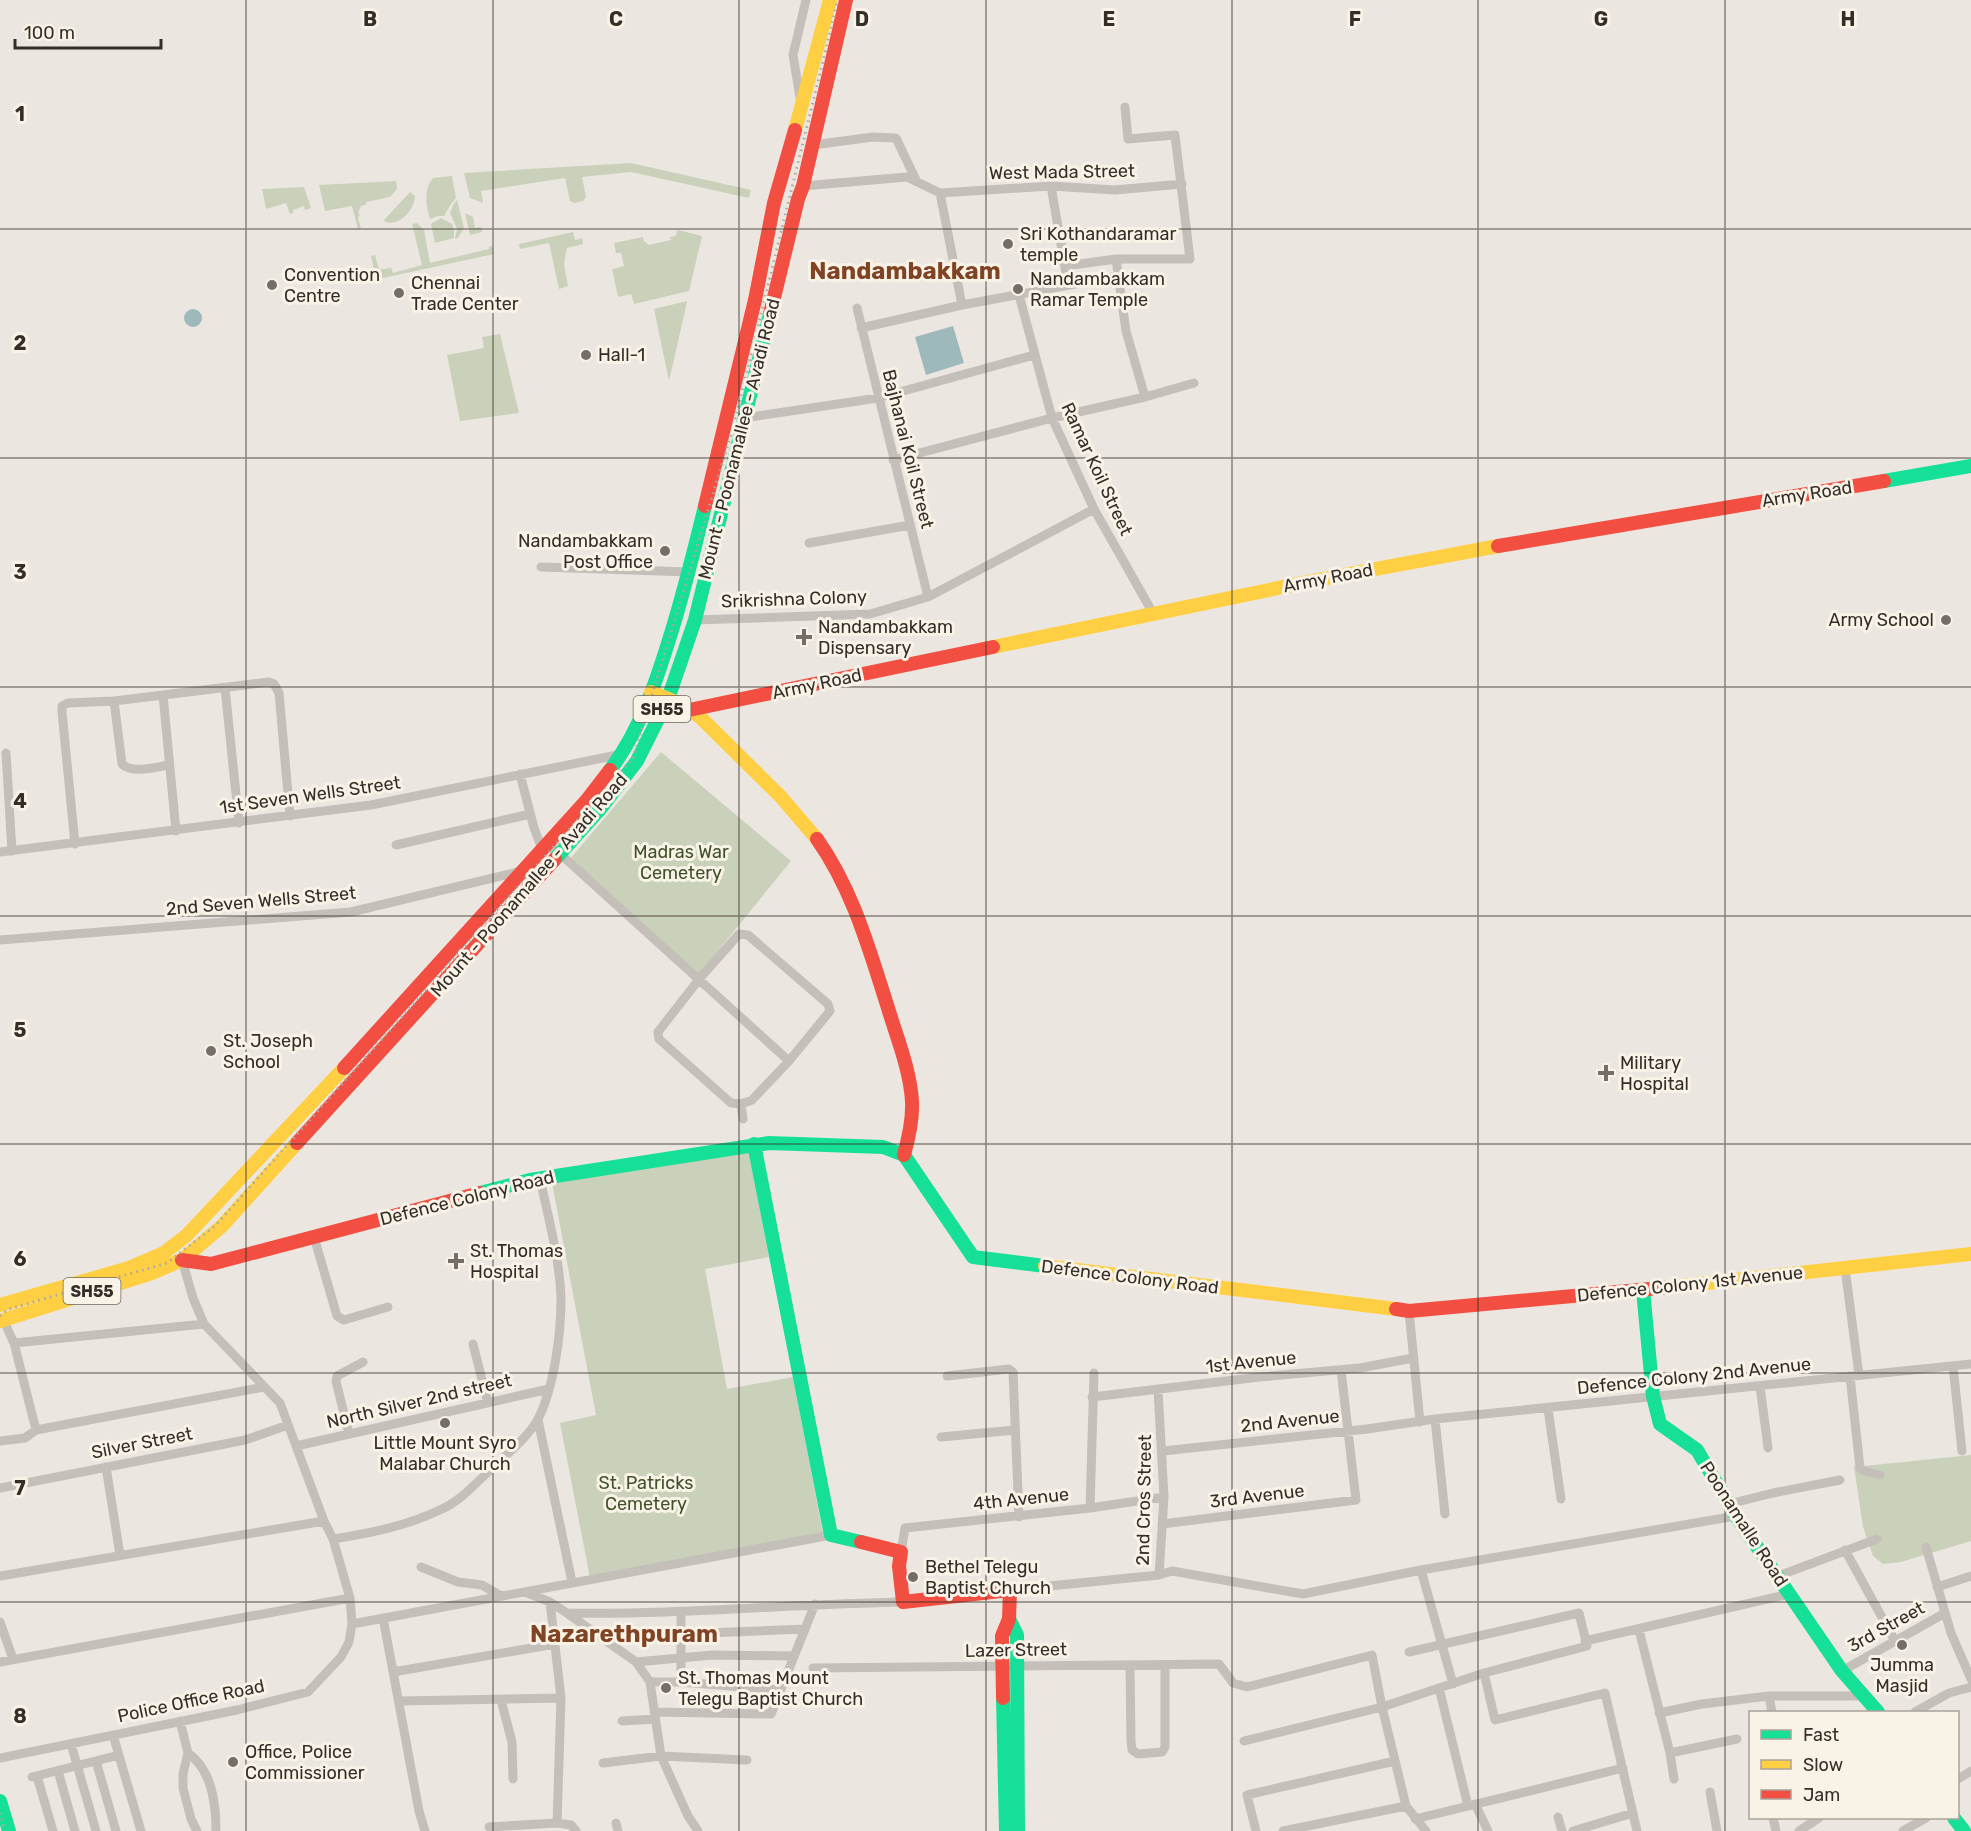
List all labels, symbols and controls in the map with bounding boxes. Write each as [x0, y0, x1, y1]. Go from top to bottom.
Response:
text: B [363, 7, 377, 31]
text: C [609, 7, 623, 31]
text: D [855, 7, 869, 31]
text: E [1103, 7, 1115, 31]
text: F [1349, 7, 1361, 31]
text: G [1594, 7, 1608, 31]
text: H [1841, 7, 1855, 31]
scale bar [15, 12, 160, 50]
text: 100 m [24, 22, 75, 44]
text: 1 [15, 102, 25, 126]
street label: West Mada Street [989, 160, 1135, 184]
place label: Sri Kothandaramar temple [1020, 223, 1176, 266]
marker: Sri Kothandaramar temple [1001, 237, 1015, 251]
district label: Nandambakkam [809, 257, 1001, 285]
place label: Convention Centre [284, 264, 380, 307]
place label: Nandambakkam Ramar Temple [1030, 268, 1165, 311]
place label: Chennai Trade Center [411, 272, 519, 315]
marker: Convention Centre [265, 278, 279, 292]
marker: Nandambakkam Ramar Temple [1011, 282, 1025, 296]
marker: Chennai Trade Center [392, 286, 406, 300]
street label: Mount - Poonamallee - Avadi Road [693, 296, 785, 582]
text: 2 [14, 331, 27, 355]
place label: Hall-1 [598, 344, 645, 366]
marker: Hall-1 [579, 348, 593, 362]
street label: Bajhanai Koil Street [878, 367, 938, 531]
street label: Ramar Koil Street [1057, 399, 1137, 539]
street label: Army Road [1760, 476, 1854, 512]
place label: Nandambakkam Post Office [518, 530, 653, 573]
marker: Nandambakkam Post Office [658, 544, 672, 558]
street label: Army Road [1281, 559, 1375, 597]
text: 3 [13, 560, 27, 584]
street label: Srikrishna Colony [721, 585, 867, 613]
place label: Army School [1828, 609, 1934, 631]
marker: Army School [1939, 613, 1953, 627]
place label: Nandambakkam Dispensary [818, 616, 953, 659]
marker: Nandambakkam Dispensary [795, 628, 813, 646]
street label: Army Road [770, 664, 864, 704]
road number: SH55 [634, 696, 690, 722]
street label: Mount - Poonamallee - Avadi Road [426, 769, 632, 1001]
street label: 1st Seven Wells Street [218, 771, 402, 819]
text: 4 [13, 789, 27, 813]
park label: Madras War Cemetery [633, 841, 729, 884]
street label: 2nd Seven Wells Street [165, 882, 357, 920]
text: 5 [14, 1018, 27, 1042]
place label: St. Joseph School [223, 1030, 313, 1073]
marker: St. Joseph School [204, 1044, 218, 1058]
place label: Military Hospital [1620, 1052, 1689, 1095]
marker: Military Hospital [1597, 1064, 1615, 1082]
street label: Defence Colony Road [378, 1166, 556, 1230]
place label: St. Thomas Hospital [470, 1240, 563, 1283]
text: 6 [13, 1247, 27, 1271]
marker: St. Thomas Hospital [447, 1252, 465, 1270]
street label: Defence Colony Road [1040, 1255, 1220, 1299]
street label: Defence Colony 1st Avenue [1576, 1261, 1804, 1307]
road number: SH55 [64, 1278, 121, 1304]
street label: 1st Avenue [1205, 1346, 1297, 1378]
street label: Defence Colony 2nd Avenue [1576, 1353, 1812, 1399]
street label: North Silver 2nd street [324, 1369, 514, 1433]
street label: 2nd Avenue [1240, 1405, 1340, 1437]
marker: Little Mount Syro Malabar Church [438, 1416, 452, 1430]
street label: Silver Street [90, 1422, 194, 1464]
place label: Little Mount Syro Malabar Church [373, 1432, 517, 1475]
street label: 2nd Cros Street [1132, 1434, 1156, 1566]
street label: Poonamalle Road [1695, 1457, 1793, 1591]
park label: St. Patricks Cemetery [599, 1472, 693, 1515]
text: 7 [14, 1476, 26, 1500]
street label: 3rd Avenue [1208, 1479, 1306, 1513]
street label: 4th Avenue [972, 1483, 1070, 1515]
place label: Bethel Telegu Baptist Church [925, 1556, 1051, 1599]
marker: Bethel Telegu Baptist Church [906, 1570, 920, 1584]
street label: 3rd Street [1844, 1597, 1928, 1657]
district label: Nazarethpuram [530, 1620, 718, 1648]
street label: Lazer Street [965, 1638, 1067, 1662]
marker: Jumma Masjid [1895, 1638, 1909, 1652]
place label: Jumma Masjid [1870, 1654, 1934, 1697]
place label: St. Thomas Mount Telegu Baptist Church [678, 1667, 863, 1710]
street label: Police Office Road [116, 1675, 266, 1727]
marker: St. Thomas Mount Telegu Baptist Church [659, 1681, 673, 1695]
text: 8 [13, 1704, 27, 1728]
legend [1749, 1711, 1959, 1819]
text: Fast [1803, 1724, 1839, 1746]
place label: Office, Police Commissioner [245, 1741, 365, 1784]
text: Slow [1803, 1754, 1843, 1776]
marker: Office, Police Commissioner [226, 1755, 240, 1769]
text: Jam [1803, 1784, 1840, 1806]

